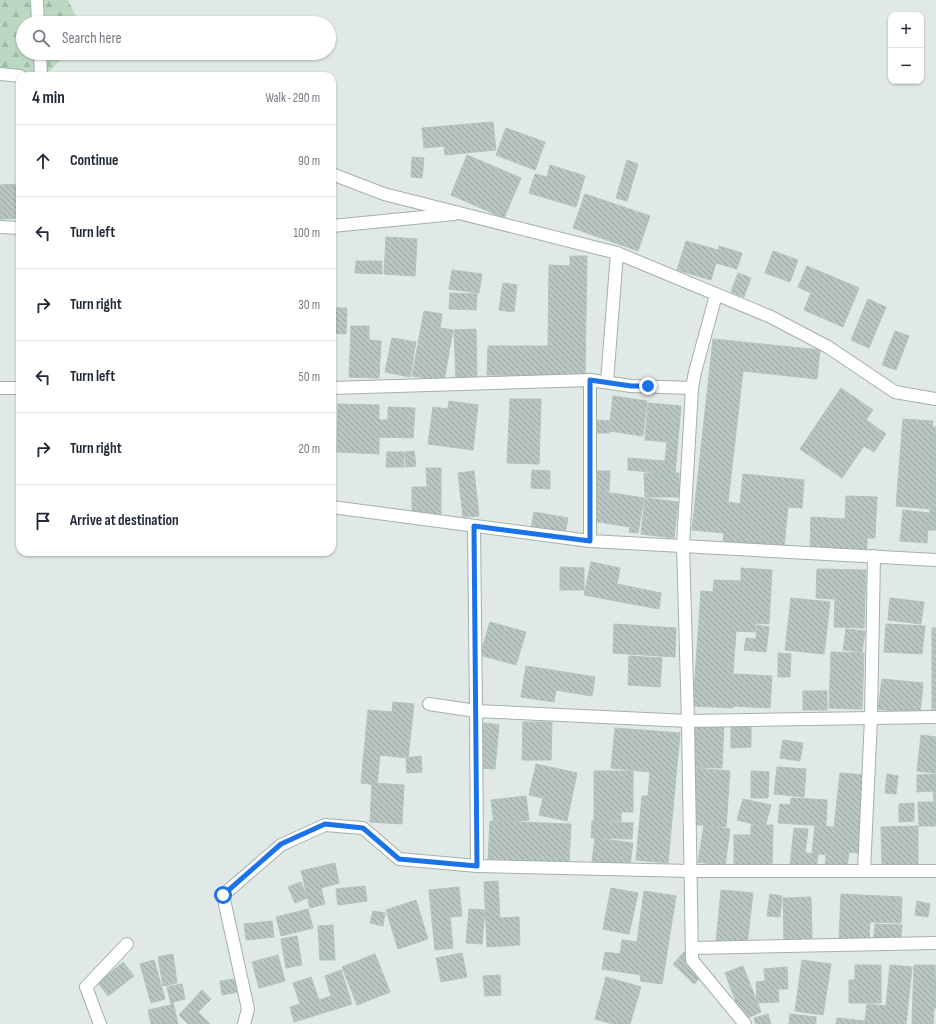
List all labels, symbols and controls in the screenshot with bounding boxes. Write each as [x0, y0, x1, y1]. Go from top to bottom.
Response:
map controls [888, 12, 924, 84]
button: + [888, 12, 924, 48]
search box [16, 16, 336, 60]
icon: search [30, 27, 52, 49]
text: Search here [62, 29, 122, 48]
button: − [888, 48, 924, 84]
text: 4 min [32, 88, 65, 108]
text: Walk · 290 m [265, 90, 320, 106]
icon: ahead [32, 150, 54, 172]
text: Continue [70, 151, 119, 170]
text: 90 m [298, 153, 320, 169]
icon: left [32, 222, 54, 244]
text: Turn left [70, 223, 115, 242]
text: 100 m [293, 225, 320, 241]
icon: right [32, 294, 54, 316]
text: Turn right [70, 295, 122, 314]
text: 30 m [298, 297, 320, 313]
icon: left [32, 366, 54, 388]
text: Turn left [70, 367, 115, 386]
text: 50 m [299, 369, 320, 385]
route end [639, 377, 657, 395]
icon: right [32, 438, 54, 460]
text: Turn right [70, 439, 122, 458]
text: 20 m [298, 441, 320, 457]
icon: arrive [32, 510, 54, 532]
text: Arrive at destination [70, 511, 179, 530]
route start [214, 886, 232, 904]

